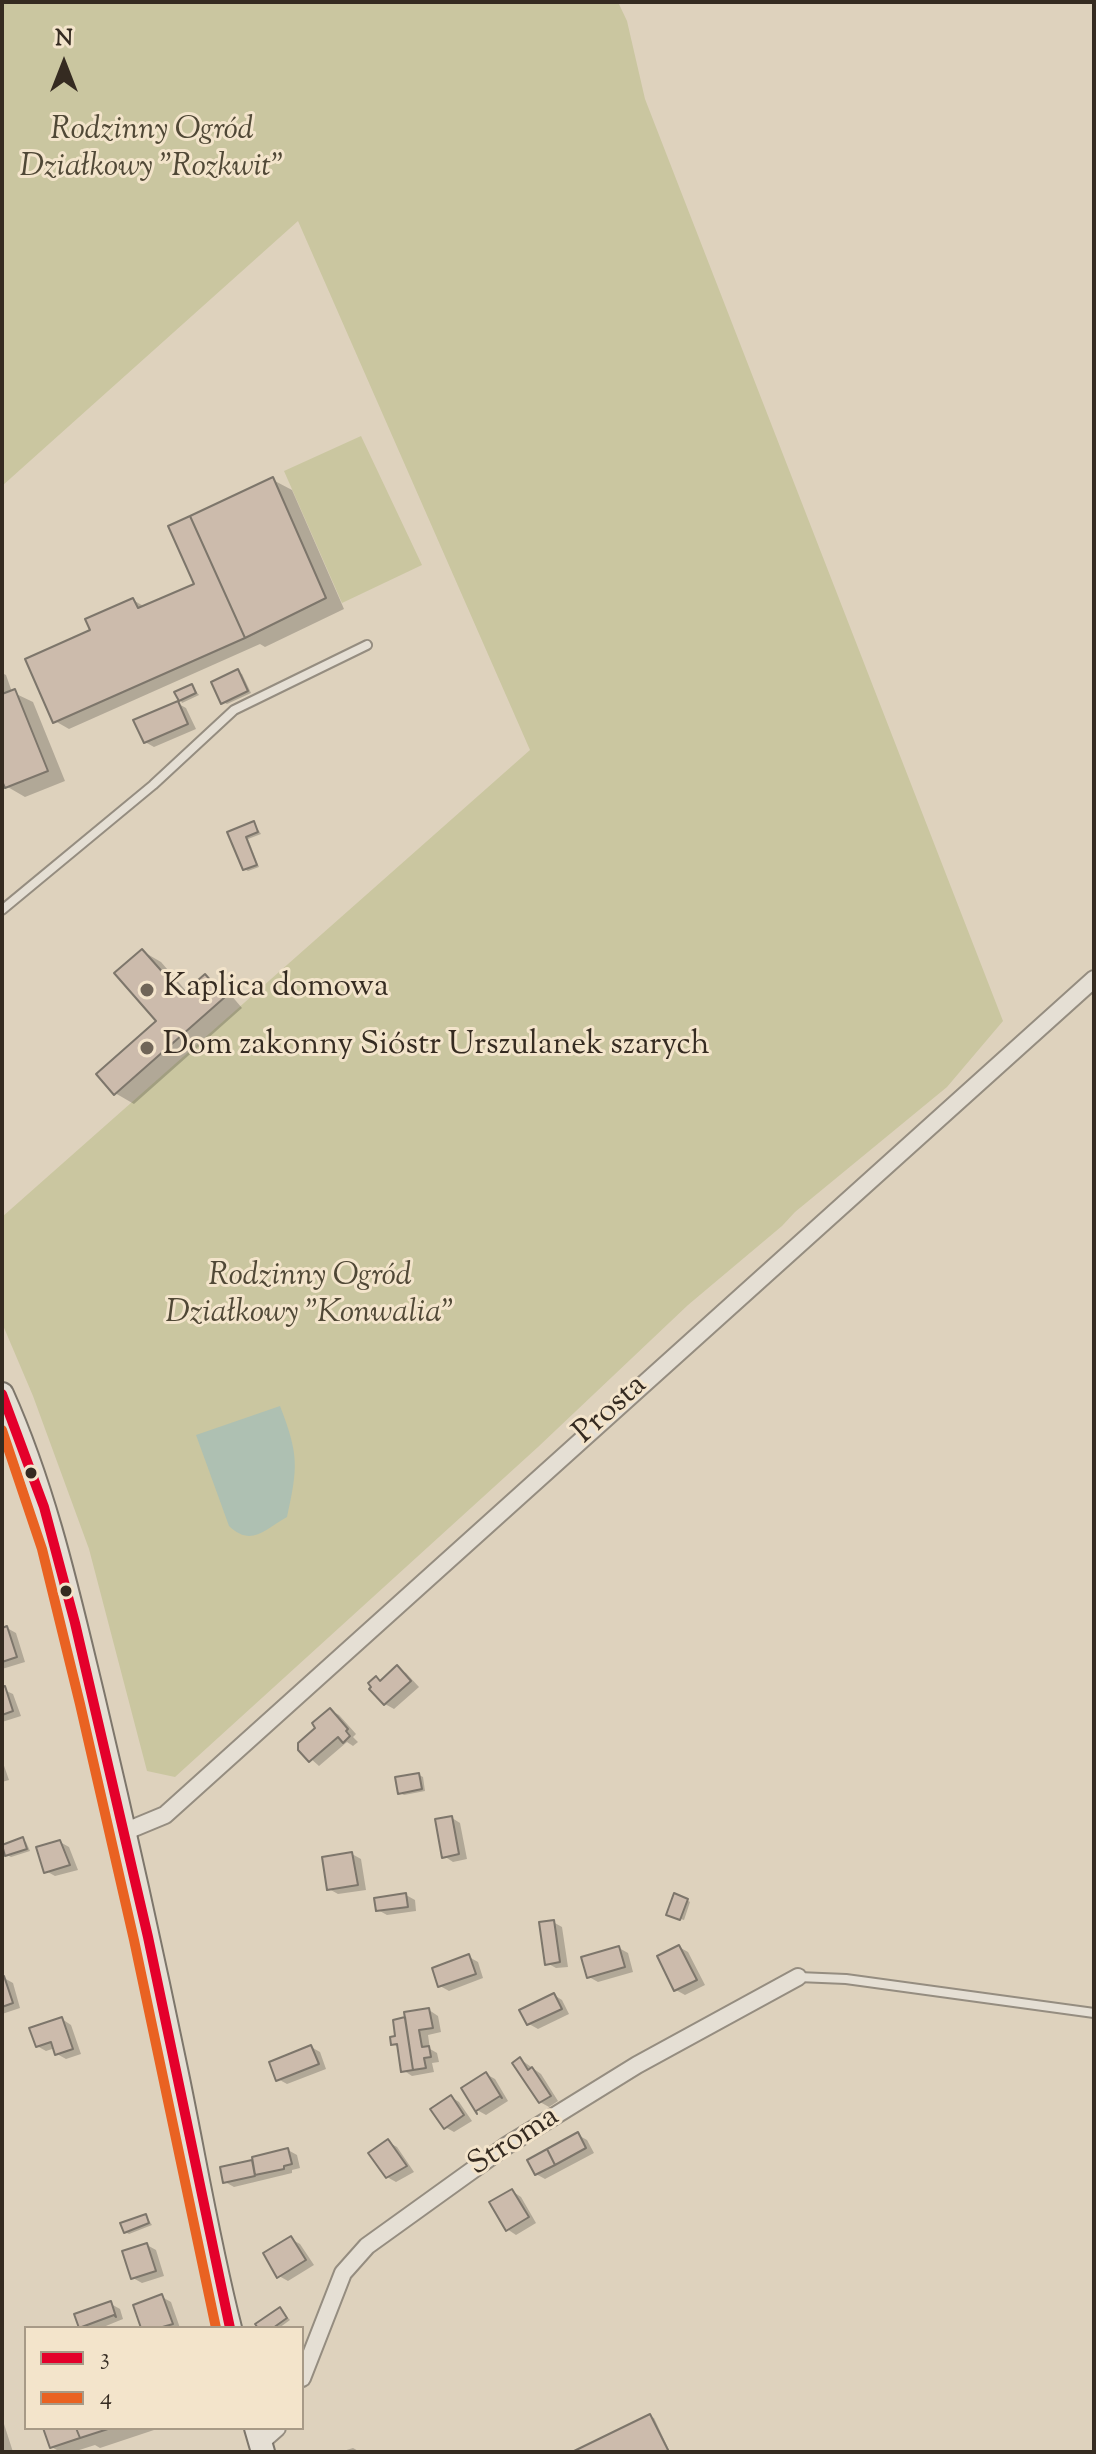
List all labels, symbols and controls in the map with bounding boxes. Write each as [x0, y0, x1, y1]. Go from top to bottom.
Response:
north arrow [24, 24, 104, 104]
text: N [55, 24, 73, 56]
park label: Rodzinny Ogród Działkowy "Rozkwit" [20, 114, 284, 189]
place label: Kaplica domowa [163, 971, 389, 1009]
marker: Kaplica domowa [138, 981, 156, 999]
place label: Dom zakonny Sióstr Urszulanek szarych [163, 1029, 710, 1067]
marker: Dom zakonny Sióstr Urszulanek szarych [138, 1039, 156, 1057]
park label: Rodzinny Ogród Działkowy "Konwalia" [166, 1260, 454, 1335]
street label: Prosta [567, 1368, 657, 1454]
unlabelled marker [23, 1465, 39, 1481]
unlabelled marker [58, 1583, 74, 1599]
street label: Stroma [462, 2099, 568, 2187]
legend [24, 2326, 304, 2430]
text: 3 [100, 2341, 110, 2375]
text: 4 [100, 2381, 112, 2415]

